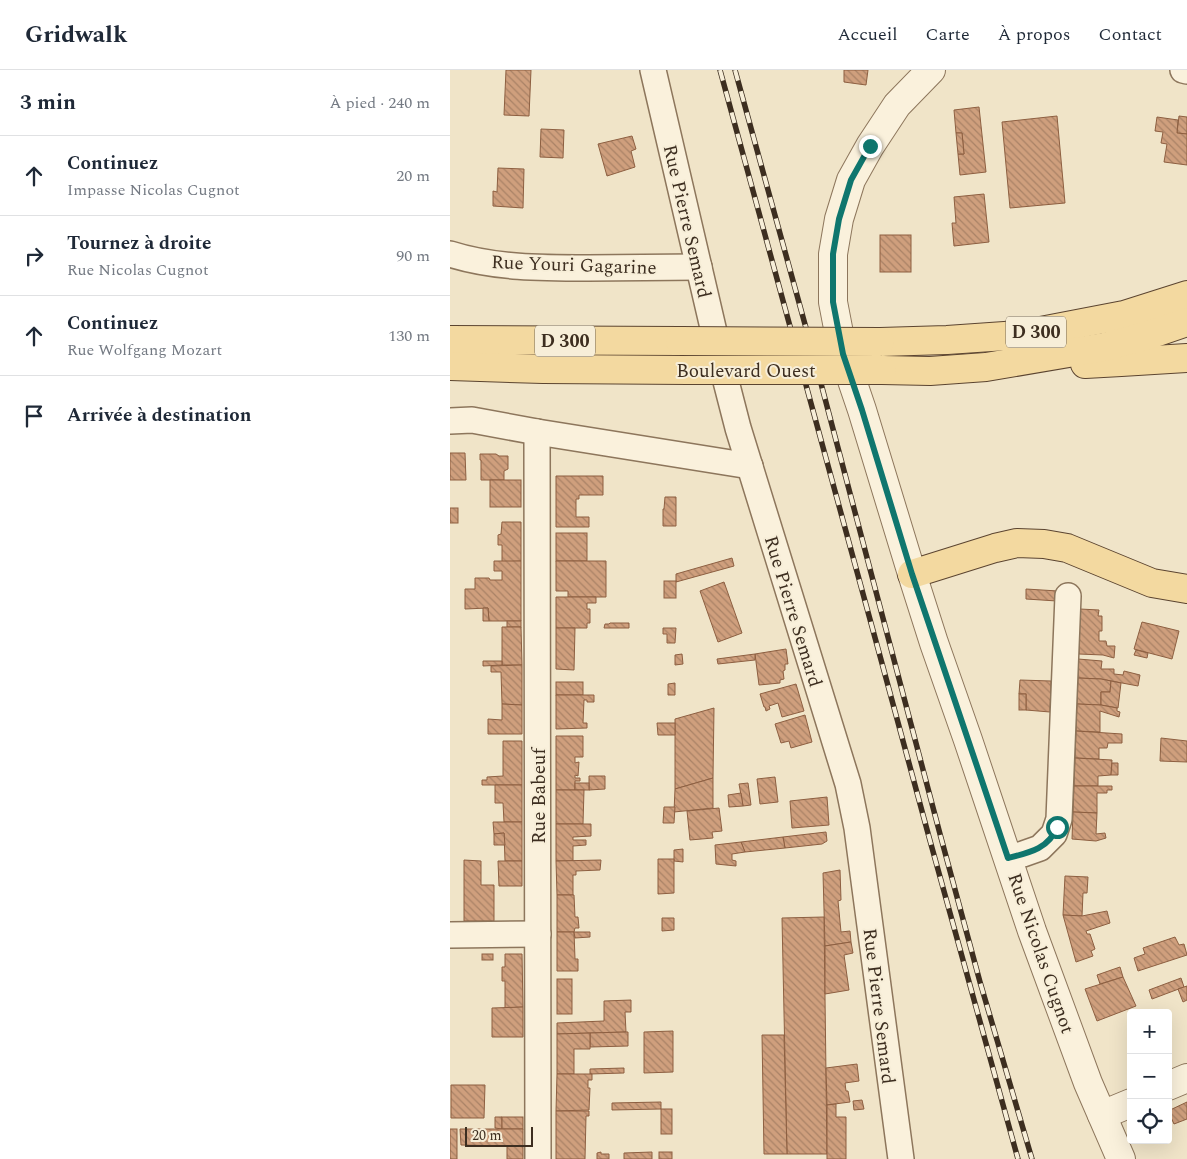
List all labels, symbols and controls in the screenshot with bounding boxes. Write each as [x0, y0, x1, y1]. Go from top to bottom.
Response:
text: Gridwalk [25, 17, 127, 53]
text: Accueil [837, 21, 898, 48]
text: Carte [926, 21, 970, 48]
text: À propos [998, 21, 1071, 48]
text: Contact [1099, 21, 1162, 48]
text: 3 min [20, 87, 76, 119]
text: À pied · 240 m [329, 91, 430, 115]
route end [859, 135, 882, 158]
street label: Rue Pierre Semard [655, 142, 718, 301]
text: Continuez [67, 149, 158, 178]
icon: ahead [20, 162, 48, 190]
text: 20 m [396, 164, 430, 188]
text: Impasse Nicolas Cugnot [67, 178, 240, 202]
text: Tournez à droite [67, 229, 211, 258]
icon: right [20, 242, 48, 270]
text: 90 m [396, 244, 430, 268]
street label: Rue Youri Gagarine [491, 248, 657, 283]
text: Rue Nicolas Cugnot [67, 258, 209, 282]
text: Continuez [67, 309, 158, 338]
road number: D 300 [1006, 316, 1066, 348]
icon: ahead [20, 322, 48, 350]
text: 130 m [388, 324, 430, 348]
road number: D 300 [535, 326, 595, 356]
text: Rue Wolfgang Mozart [67, 338, 222, 362]
street label: Boulevard Ouest [676, 357, 816, 386]
text: Arrivée à destination [67, 401, 251, 430]
icon: arrive [20, 402, 48, 430]
street label: Rue Pierre Semard [756, 532, 829, 691]
street label: Rue Babeuf [525, 747, 554, 844]
route start [1046, 816, 1069, 839]
street label: Rue Nicolas Cugnot [999, 869, 1082, 1038]
street label: Rue Pierre Semard [855, 927, 902, 1086]
map controls [1127, 1009, 1172, 1144]
button: + [1127, 1009, 1172, 1054]
button: − [1127, 1054, 1172, 1099]
button: locate [1127, 1099, 1172, 1144]
scale bar [465, 1124, 532, 1147]
text: 20 m [472, 1125, 502, 1146]

